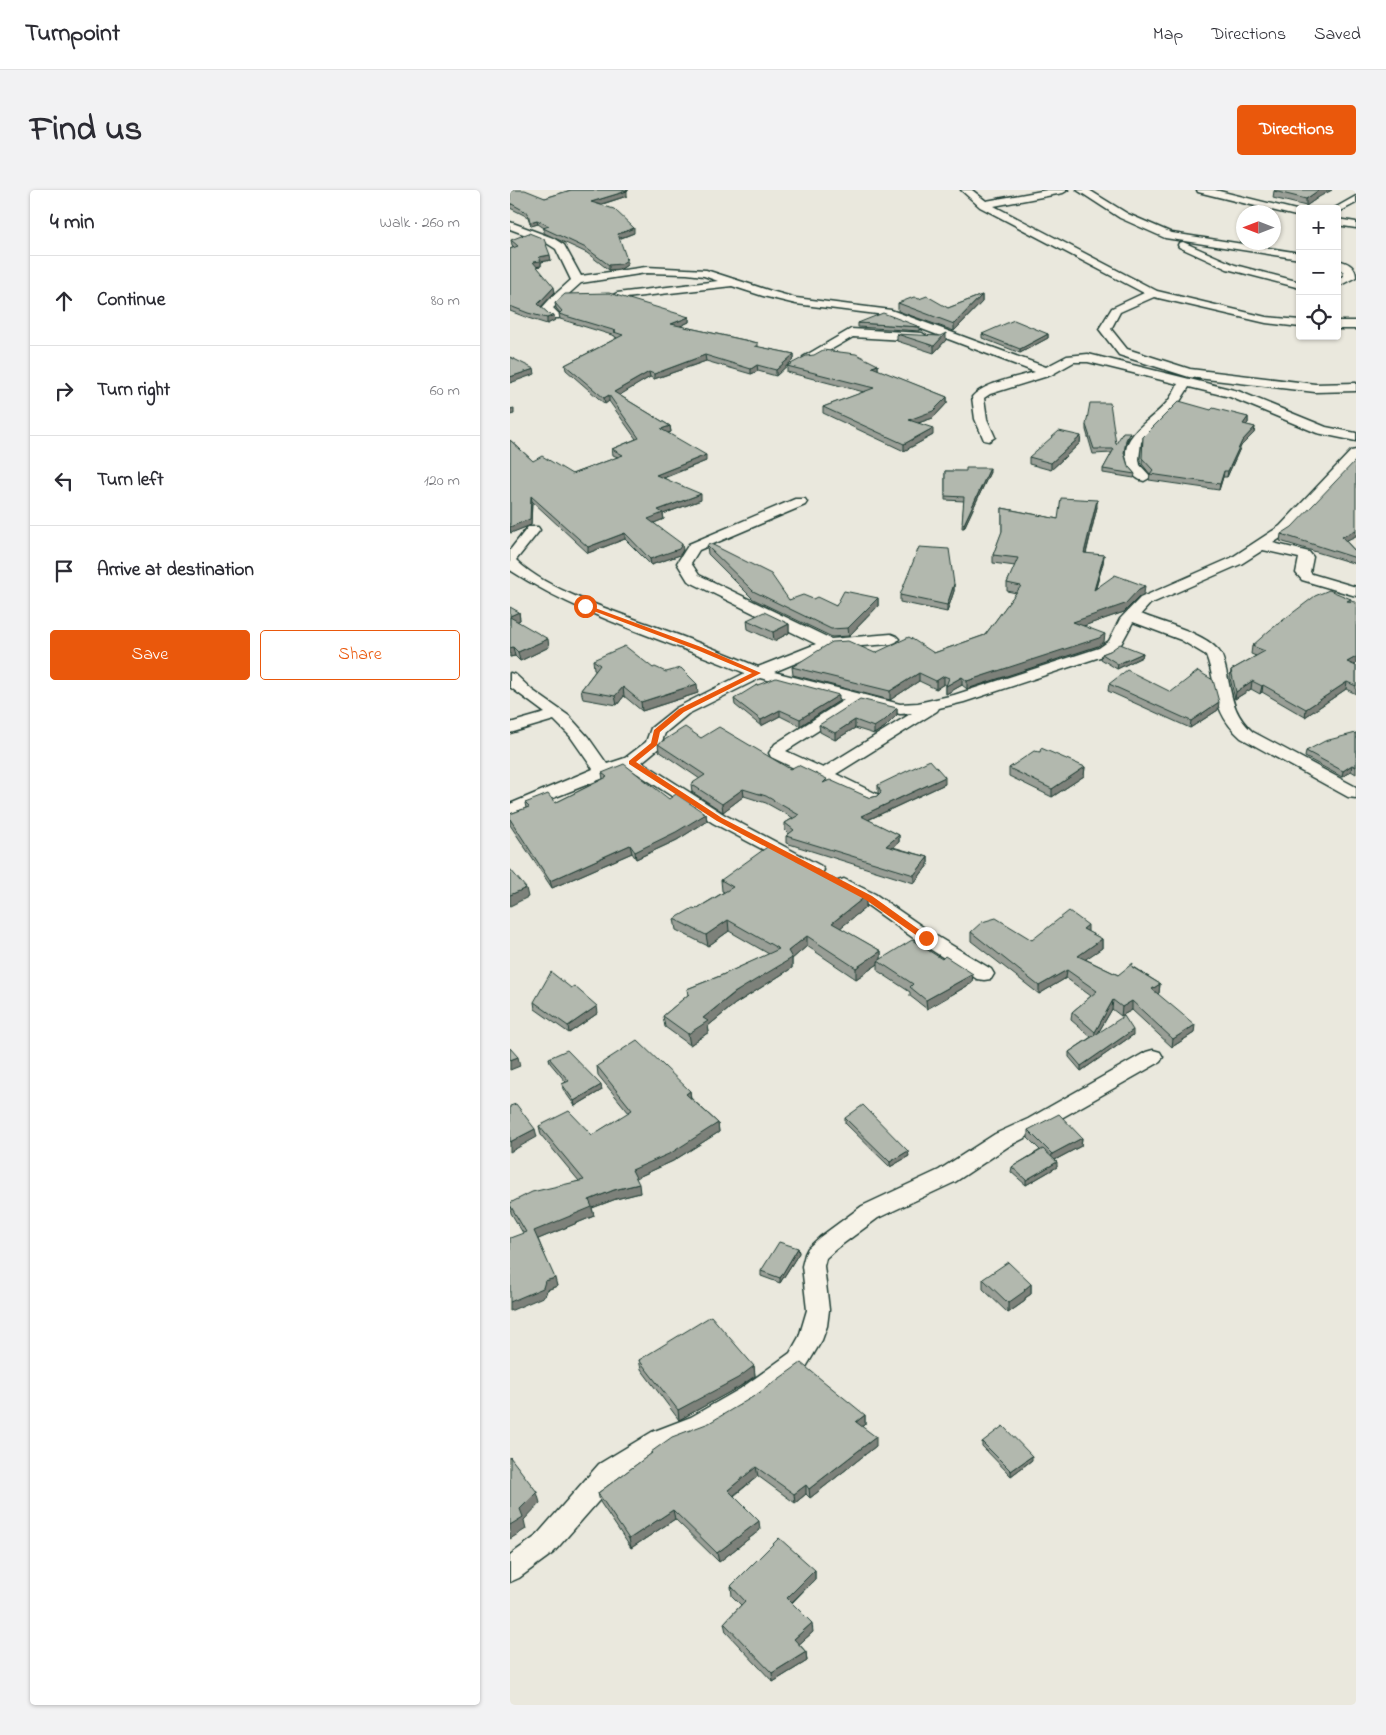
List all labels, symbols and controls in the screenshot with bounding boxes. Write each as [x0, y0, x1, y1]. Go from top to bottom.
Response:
text: Turnpoint [25, 17, 120, 52]
text: Map [1153, 22, 1183, 48]
text: Directions [1211, 22, 1286, 48]
text: Saved [1314, 22, 1361, 48]
text: Find us [30, 105, 142, 156]
button: Directions [1237, 105, 1356, 155]
north arrow [1236, 205, 1281, 250]
map controls [1296, 205, 1341, 340]
button: + [1296, 205, 1341, 250]
text: 4 min [50, 208, 94, 238]
text: Walk · 260 m [380, 211, 460, 235]
button: − [1296, 250, 1341, 295]
icon: ahead [50, 287, 78, 315]
text: Continue [97, 287, 165, 314]
text: 80 m [431, 289, 460, 313]
button: locate [1296, 295, 1341, 340]
icon: right [50, 377, 78, 405]
text: Turn right [97, 377, 170, 404]
text: 60 m [430, 379, 460, 403]
icon: left [50, 467, 78, 495]
text: Turn left [97, 467, 164, 494]
text: 120 m [424, 469, 460, 493]
icon: arrive [50, 557, 78, 585]
text: Arrive at destination [97, 557, 254, 584]
route start [574, 595, 597, 618]
button: Save [50, 630, 250, 680]
button: Share [260, 630, 460, 680]
route end [915, 927, 938, 950]

